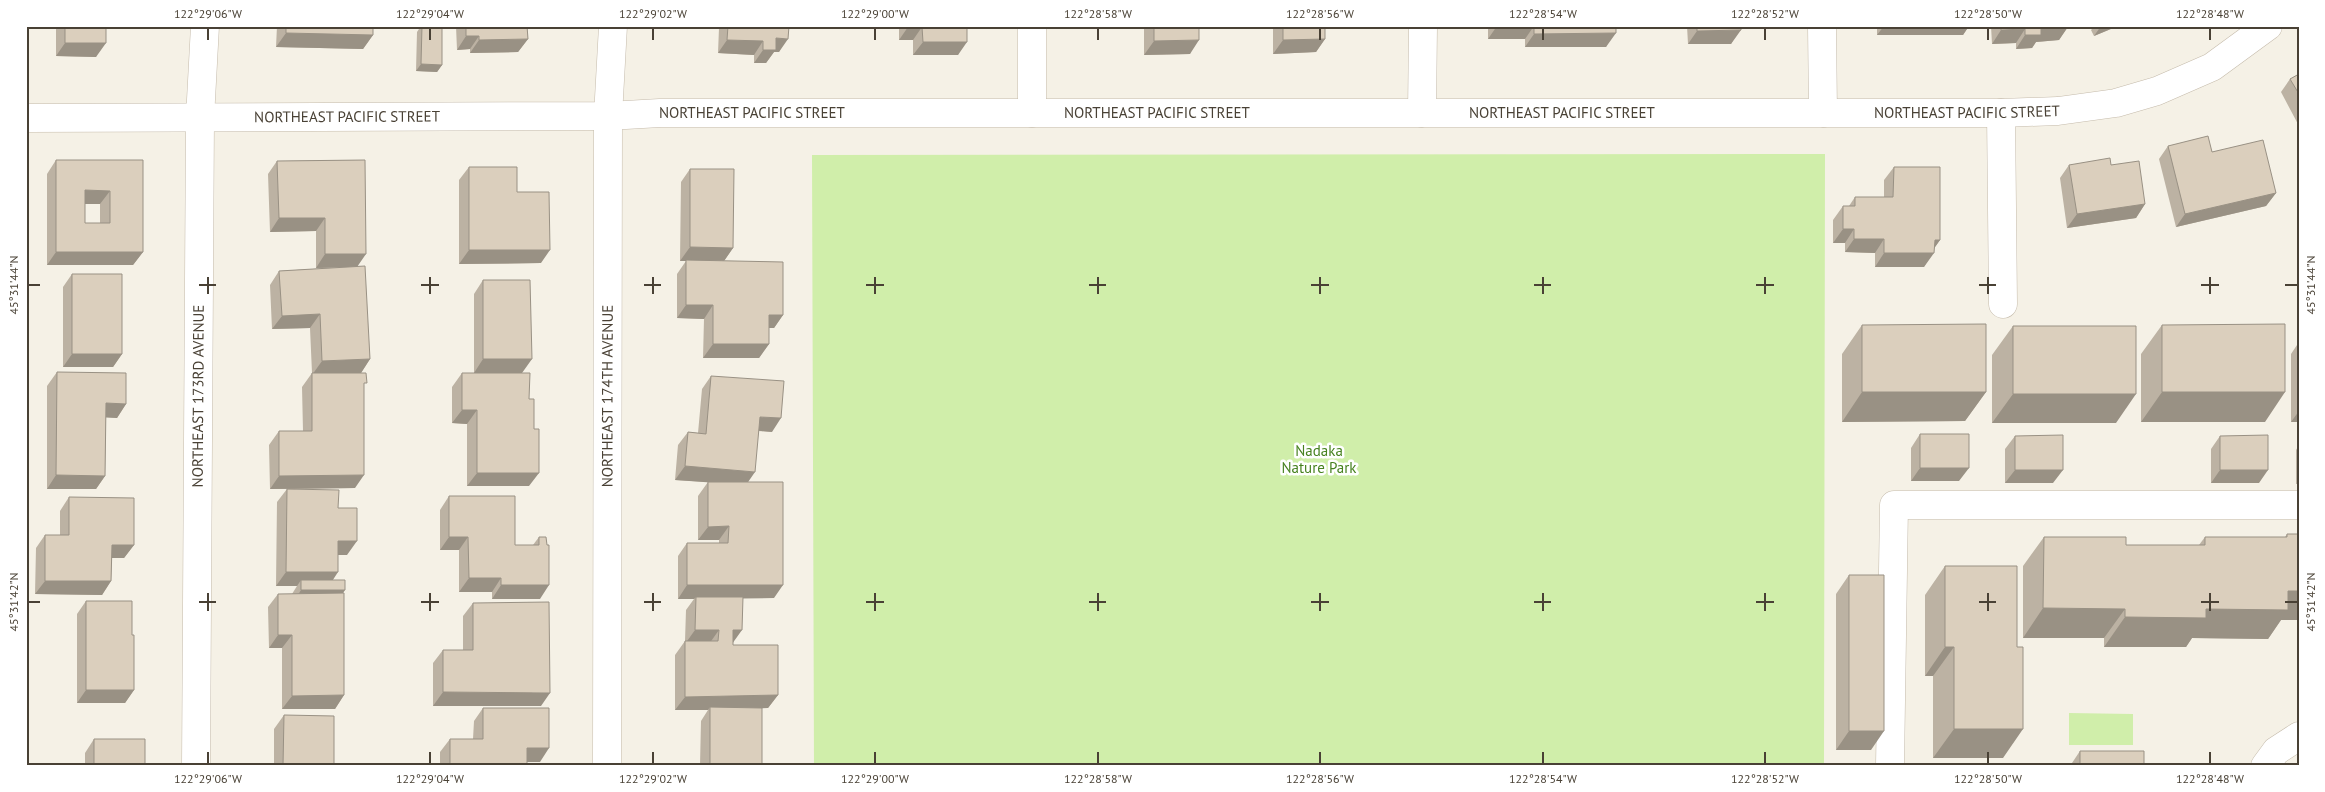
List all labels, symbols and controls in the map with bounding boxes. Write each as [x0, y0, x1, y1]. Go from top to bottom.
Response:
text: 122°29'06"W [174, 6, 242, 21]
text: 122°29'04"W [396, 6, 464, 21]
text: 122°29'02"W [619, 6, 687, 21]
text: 122°29'00"W [841, 6, 909, 21]
text: 122°28'58"W [1064, 6, 1132, 21]
text: 122°28'56"W [1286, 6, 1354, 21]
text: 122°28'54"W [1509, 6, 1577, 21]
text: 122°28'52"W [1731, 6, 1799, 21]
text: 122°28'50"W [1954, 6, 2022, 21]
text: 122°28'48"W [2176, 6, 2244, 21]
street label: NORTHEAST PACIFIC STREET [1874, 101, 2061, 122]
street label: NORTHEAST PACIFIC STREET [659, 103, 846, 122]
street label: NORTHEAST PACIFIC STREET [1064, 103, 1251, 122]
street label: NORTHEAST PACIFIC STREET [1469, 103, 1656, 122]
street label: NORTHEAST PACIFIC STREET [254, 107, 441, 126]
text: 45°31'44"N [6, 255, 21, 315]
text: 45°31'44"N [2303, 255, 2318, 315]
street label: NORTHEAST 173RD AVENUE [188, 305, 208, 487]
street label: NORTHEAST 174TH AVENUE [597, 305, 617, 487]
park label: Nadaka Nature Park [1281, 441, 1357, 477]
text: 45°31'42"N [6, 572, 21, 632]
text: 45°31'42"N [2303, 572, 2318, 632]
text: 122°29'06"W [174, 771, 242, 786]
text: 122°29'04"W [396, 771, 464, 786]
text: 122°29'02"W [619, 771, 687, 786]
text: 122°29'00"W [841, 771, 909, 786]
text: 122°28'58"W [1064, 771, 1132, 786]
text: 122°28'56"W [1286, 771, 1354, 786]
text: 122°28'54"W [1509, 771, 1577, 786]
text: 122°28'52"W [1731, 771, 1799, 786]
text: 122°28'50"W [1954, 771, 2022, 786]
text: 122°28'48"W [2176, 771, 2244, 786]

